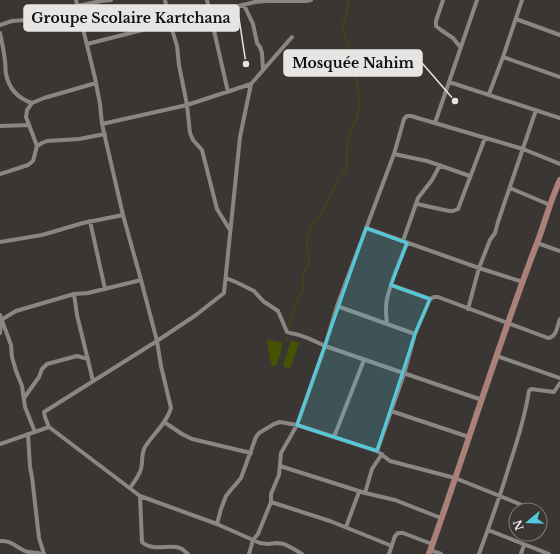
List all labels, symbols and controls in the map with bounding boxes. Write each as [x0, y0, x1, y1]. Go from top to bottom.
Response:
callout: Groupe Scolaire Kartchana [24, 5, 239, 31]
text: Groupe Scolaire Kartchana [31, 9, 231, 27]
callout: Mosquée Nahim [284, 50, 422, 76]
text: Mosquée Nahim [292, 54, 415, 72]
north arrow [508, 502, 548, 542]
text: N [510, 517, 527, 532]

